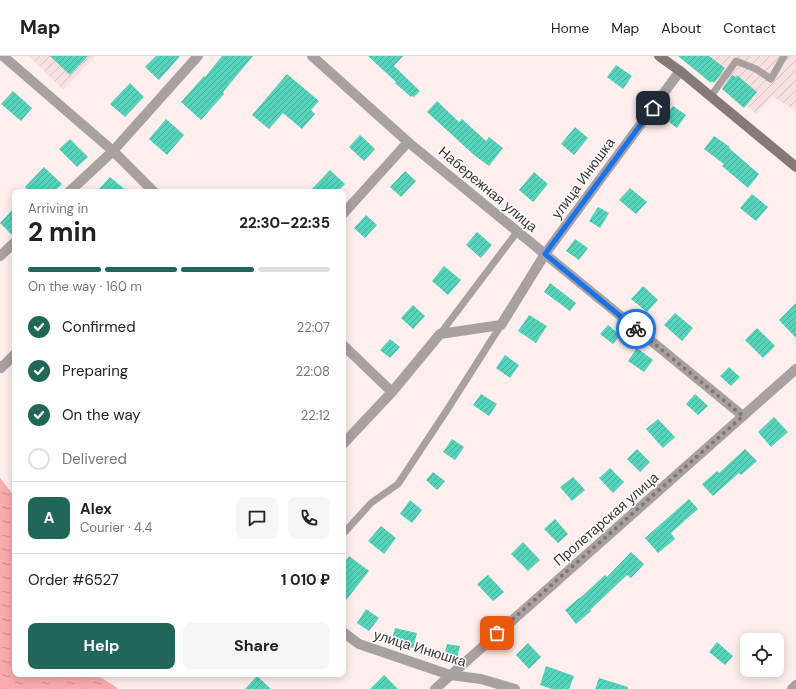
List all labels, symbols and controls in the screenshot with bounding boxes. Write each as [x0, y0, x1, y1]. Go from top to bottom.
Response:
text: Map [20, 15, 60, 40]
text: Home [551, 19, 589, 37]
text: Map [611, 19, 639, 37]
text: About [661, 19, 701, 37]
text: Contact [723, 19, 776, 37]
pin [636, 91, 670, 125]
icon: home [642, 97, 664, 119]
street label: улица Инюшка [548, 134, 619, 222]
street label: Набережная улица [435, 142, 541, 236]
text: Arriving in [28, 200, 88, 217]
text: 22:30–22:35 [239, 213, 330, 233]
text: 2 min [28, 215, 97, 249]
text: On the way · 160 m [28, 278, 142, 295]
courier [616, 309, 656, 349]
icon: check [28, 316, 50, 338]
text: Confirmed [62, 317, 136, 337]
icon: bike [625, 318, 647, 340]
text: 22:07 [297, 319, 330, 336]
icon: check [28, 360, 50, 382]
text: Preparing [62, 361, 128, 381]
text: 22:08 [296, 363, 330, 380]
icon: check [28, 404, 50, 426]
text: On the way [62, 405, 141, 425]
text: 22:12 [301, 407, 330, 424]
text: Delivered [62, 449, 127, 469]
street label: Пролетарская улица [550, 468, 663, 570]
button: chat [236, 497, 278, 539]
button: phone [288, 497, 330, 539]
text: Alex [80, 499, 112, 519]
text: A [44, 508, 54, 528]
text: Courier · 4.4 [80, 519, 152, 536]
text: Order #6527 [28, 570, 119, 590]
text: 1 010 ₽ [281, 570, 330, 590]
pin [480, 616, 514, 650]
icon: bag [486, 622, 508, 644]
button: Help [28, 623, 175, 669]
button: Share [183, 623, 330, 669]
street label: улица Инюшка [371, 625, 469, 671]
map controls [740, 633, 784, 677]
button: locate [740, 633, 784, 677]

